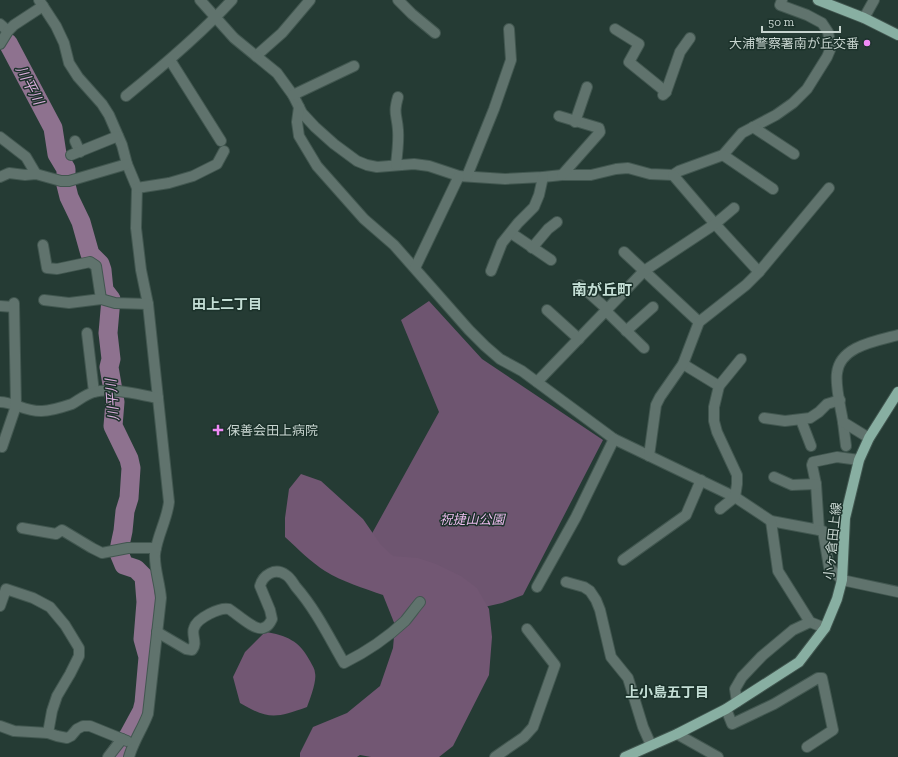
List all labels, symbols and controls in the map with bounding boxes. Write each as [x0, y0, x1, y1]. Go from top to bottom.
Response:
scale bar [762, 8, 840, 34]
text: 50 m [768, 15, 795, 29]
place label: 大浦警察署南が丘交番 [729, 36, 859, 51]
marker: 大浦警察署南が丘交番 [862, 38, 872, 48]
water label: 川平川 [12, 63, 48, 110]
district label: 南が丘町 [572, 281, 632, 299]
district label: 田上二丁目 [192, 296, 262, 313]
water label: 川平川 [102, 376, 122, 422]
place label: 保善会田上病院 [227, 423, 318, 438]
marker: 保善会田上病院 [212, 424, 224, 436]
street label: 小ヶ倉田上線 [821, 501, 844, 581]
park label: 祝捷山公園 [439, 512, 506, 527]
district label: 上小島五丁目 [625, 684, 709, 701]

